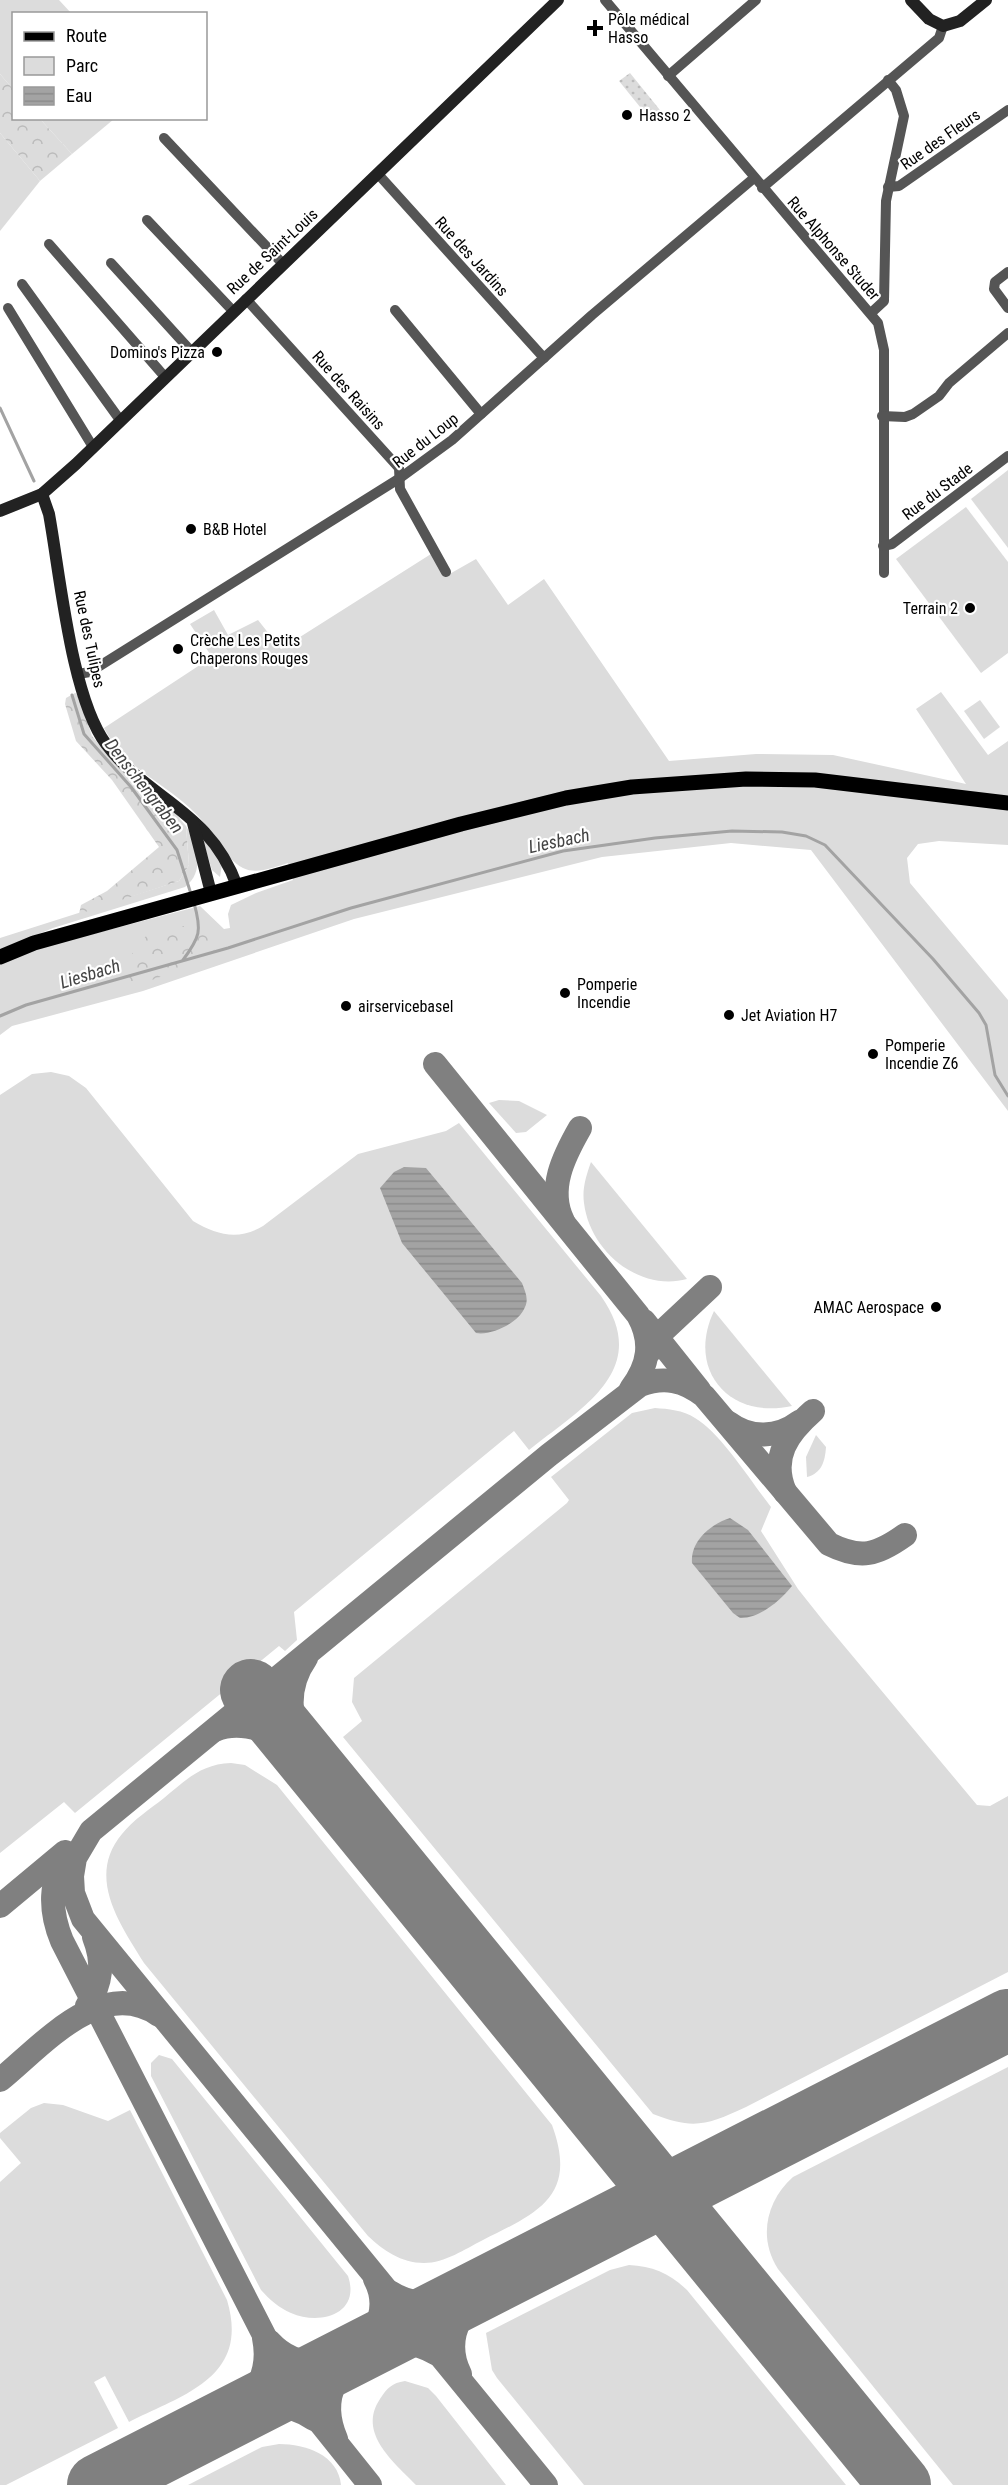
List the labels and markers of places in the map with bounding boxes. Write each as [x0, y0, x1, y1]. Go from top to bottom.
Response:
place label: Pôle médical Hasso [608, 10, 690, 47]
marker: Pôle médical Hasso [586, 19, 604, 37]
place label: Hasso 2 [639, 106, 691, 125]
marker: Hasso 2 [620, 108, 634, 122]
place label: Domino's Pizza [110, 343, 205, 362]
marker: Domino's Pizza [210, 345, 224, 359]
place label: B&B Hotel [203, 520, 267, 539]
marker: B&B Hotel [184, 522, 198, 536]
place label: Terrain 2 [903, 599, 958, 618]
marker: Terrain 2 [963, 601, 977, 615]
place label: Crèche Les Petits Chaperons Rouges [190, 631, 308, 668]
marker: Crèche Les Petits Chaperons Rouges [171, 642, 185, 656]
place label: Pomperie Incendie [577, 975, 637, 1012]
marker: Pomperie Incendie [558, 986, 572, 1000]
place label: airservicebasel [358, 997, 453, 1016]
marker: airservicebasel [339, 999, 353, 1013]
place label: Jet Aviation H7 [741, 1006, 837, 1025]
marker: Jet Aviation H7 [722, 1008, 736, 1022]
place label: Pomperie Incendie Z6 [885, 1036, 959, 1073]
marker: Pomperie Incendie Z6 [866, 1047, 880, 1061]
place label: AMAC Aerospace [813, 1298, 924, 1317]
marker: AMAC Aerospace [929, 1300, 943, 1314]

